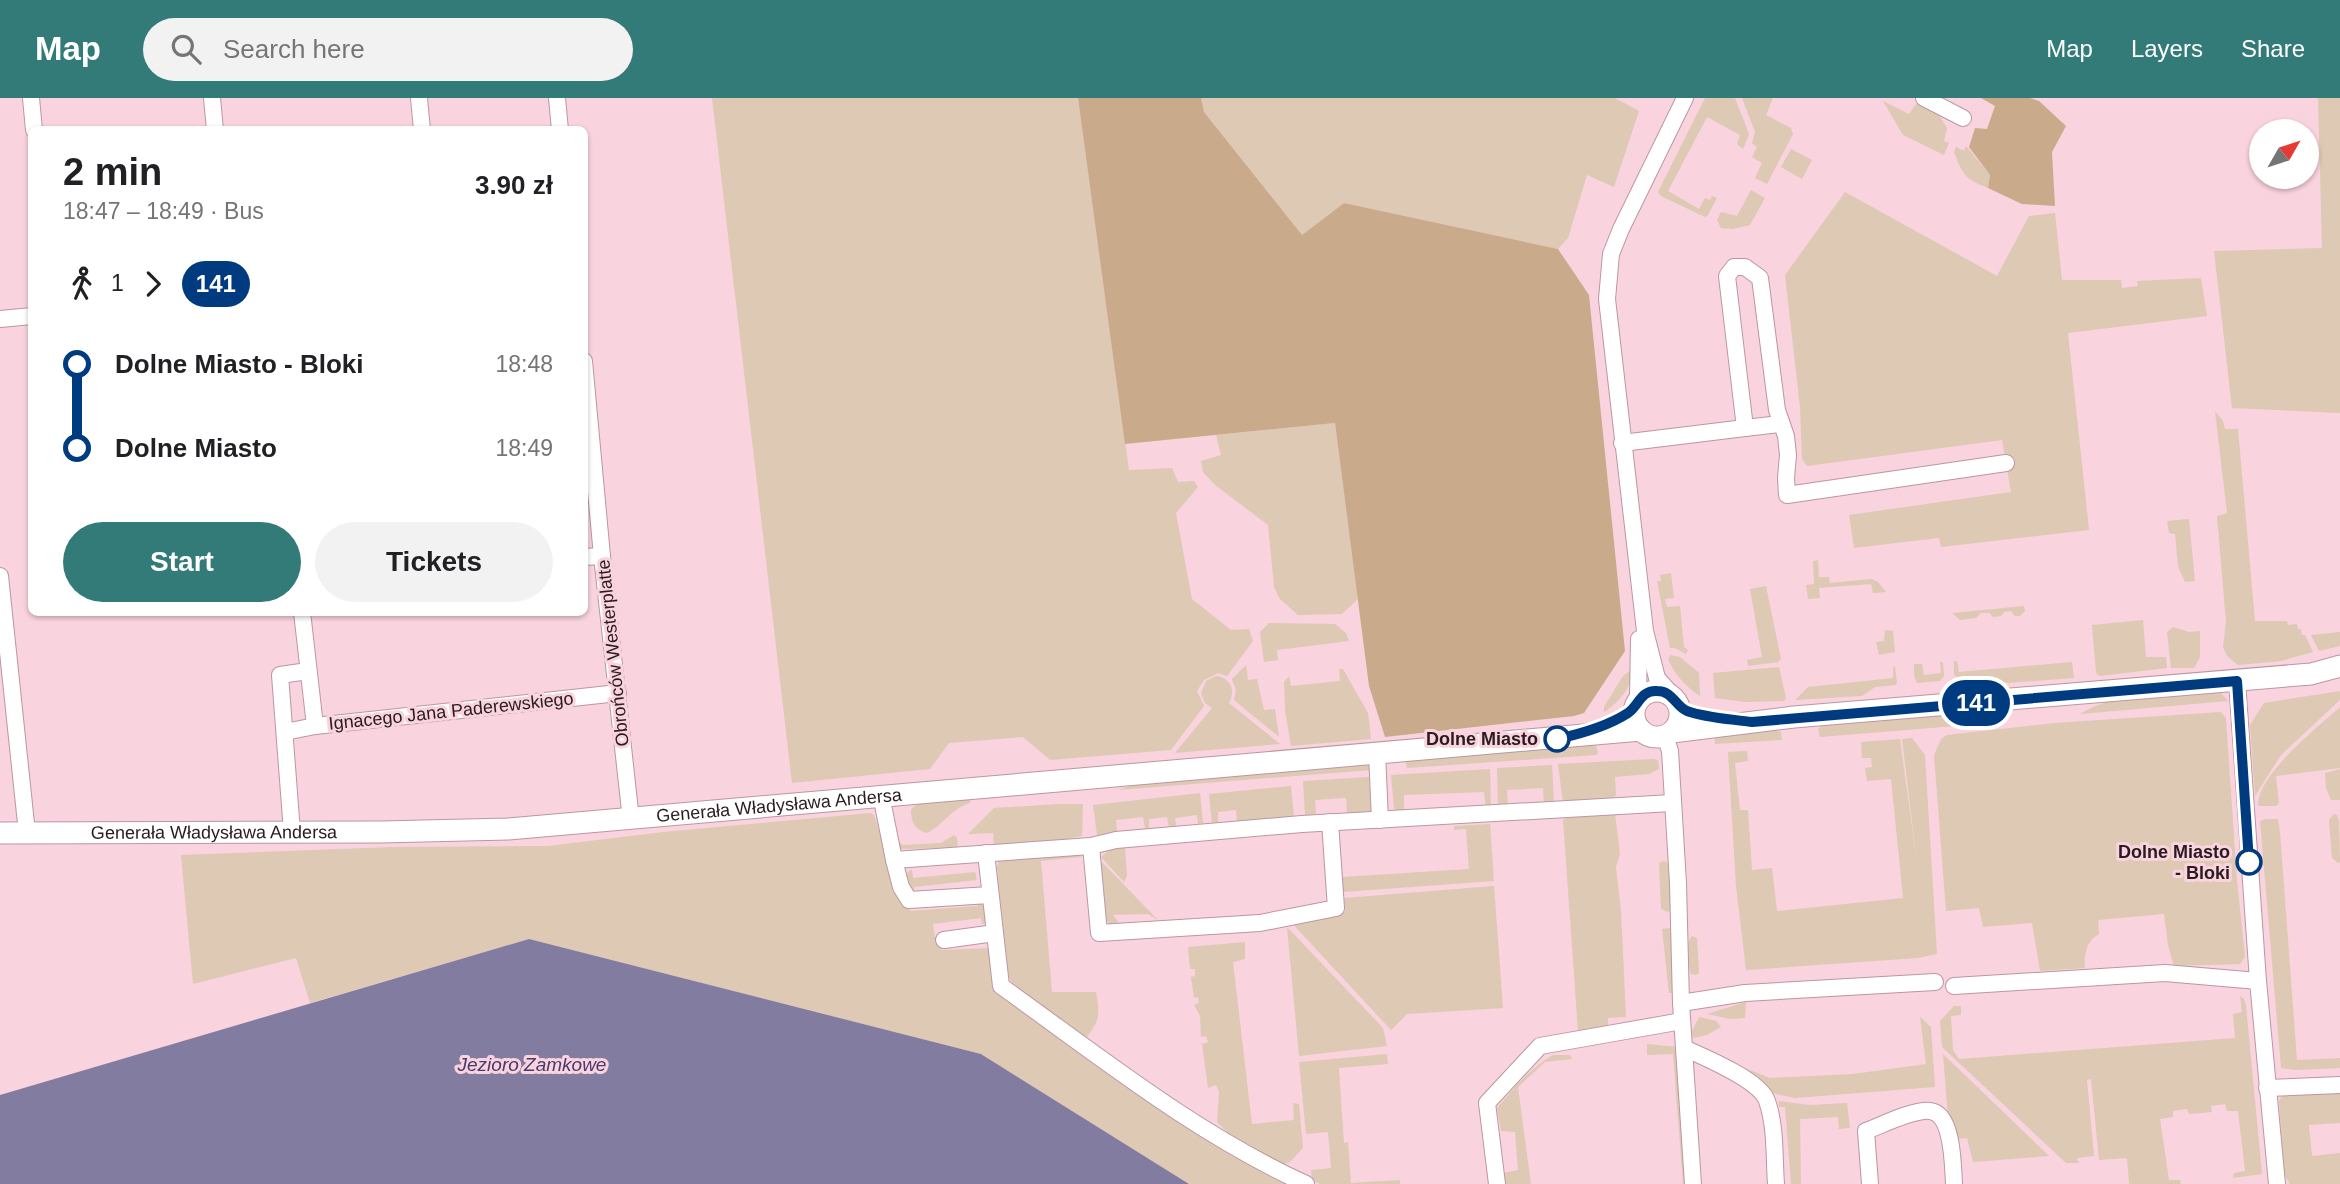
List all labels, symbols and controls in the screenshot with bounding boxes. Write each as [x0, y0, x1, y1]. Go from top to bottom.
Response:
search box [143, 18, 633, 81]
text: Map [35, 30, 101, 67]
icon: search [167, 30, 205, 68]
text: Search here [223, 34, 365, 64]
text: Map [2046, 35, 2093, 62]
text: Layers [2131, 35, 2203, 62]
text: Share [2241, 35, 2305, 62]
north arrow [2249, 119, 2319, 189]
map controls [2249, 119, 2319, 189]
text: 2 min [63, 151, 162, 193]
text: 3.90 zł [475, 170, 553, 200]
text: 18:47 – 18:49 · Bus [63, 198, 264, 224]
icon: walk [63, 265, 101, 303]
icon: forward [134, 265, 172, 303]
text: 1 [111, 270, 124, 296]
text: 141 [196, 270, 236, 297]
text: Dolne Miasto - Bloki [115, 349, 363, 379]
text: 18:48 [495, 351, 553, 377]
text: Dolne Miasto [115, 433, 277, 463]
text: 18:49 [495, 435, 553, 461]
button: Start [63, 522, 301, 602]
button: Tickets [315, 522, 553, 602]
street label: Obrońców Westerplatte [593, 559, 633, 747]
line badge: 141 [1936, 680, 2016, 726]
street label: Ignacego Jana Paderewskiego [328, 688, 574, 734]
text: 141 [1956, 689, 1996, 716]
marker: Dolne Miasto [1544, 726, 1570, 752]
place label: Dolne Miasto [1426, 729, 1538, 749]
street label: Generała Władysława Andersa [655, 785, 903, 826]
street label: Generała Władysława Andersa [91, 822, 338, 843]
place label: Dolne Miasto - Bloki [2118, 842, 2230, 883]
marker: Dolne Miasto - Bloki [2236, 849, 2262, 875]
water label: Jezioro Zamkowe [457, 1054, 606, 1075]

